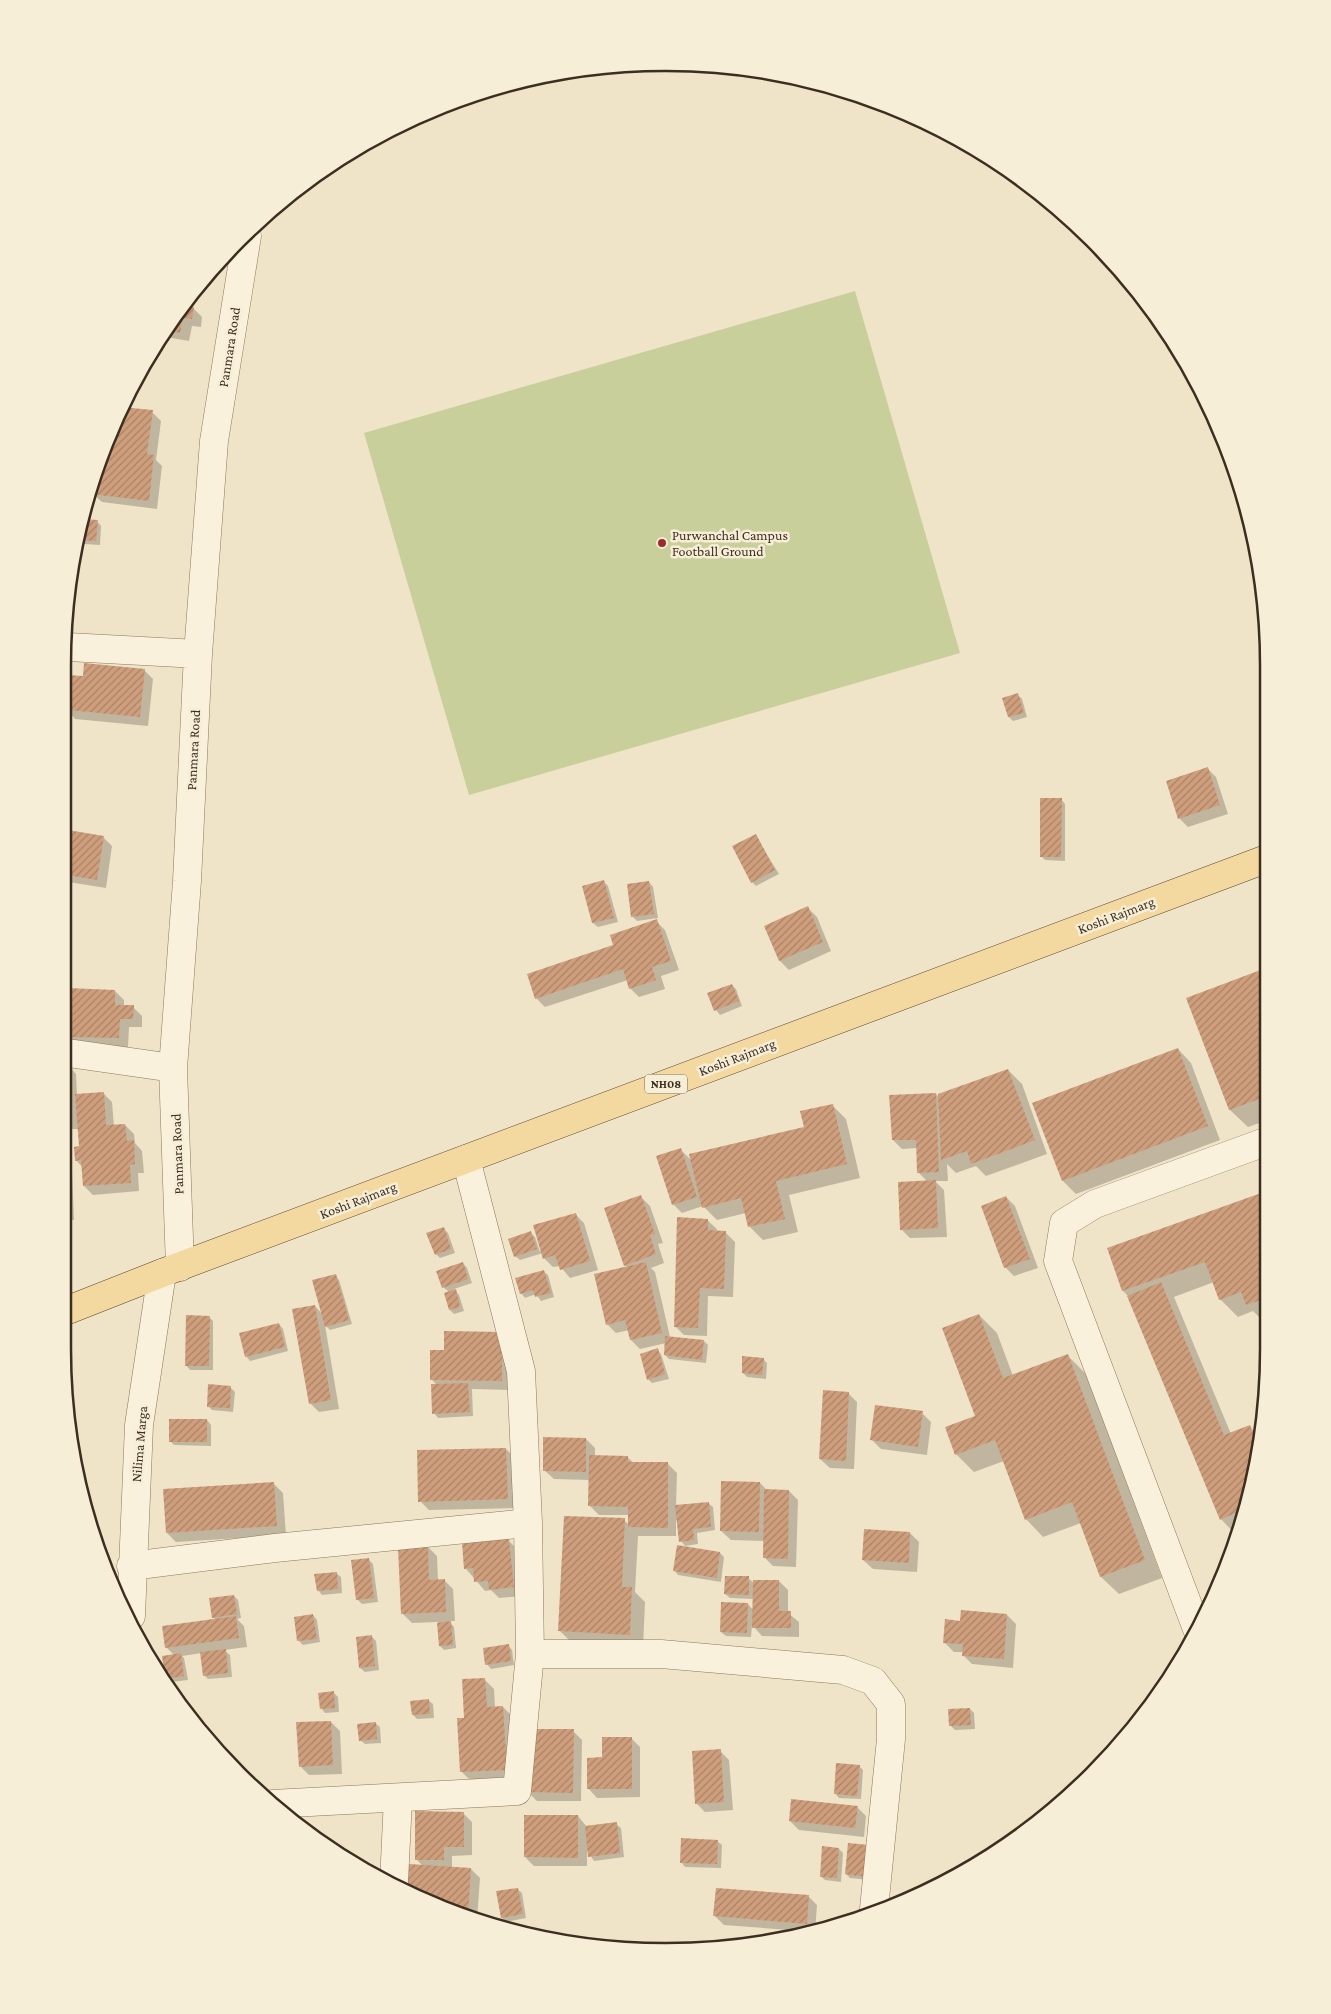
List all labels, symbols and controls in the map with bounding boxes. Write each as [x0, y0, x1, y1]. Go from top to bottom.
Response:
street label: Panmara Road [215, 305, 243, 388]
place label: Purwanchal Campus Football Ground [672, 527, 788, 559]
marker: Purwanchal Campus Football Ground [656, 537, 668, 549]
street label: Panmara Road [183, 709, 203, 791]
street label: Koshi Rajmarg [1075, 893, 1157, 938]
street label: Koshi Rajmarg [696, 1035, 778, 1080]
road number: NH08 [645, 1074, 687, 1094]
street label: Panmara Road [168, 1113, 186, 1195]
street label: Koshi Rajmarg [317, 1178, 399, 1223]
street label: Nilima Marga [128, 1405, 150, 1483]

